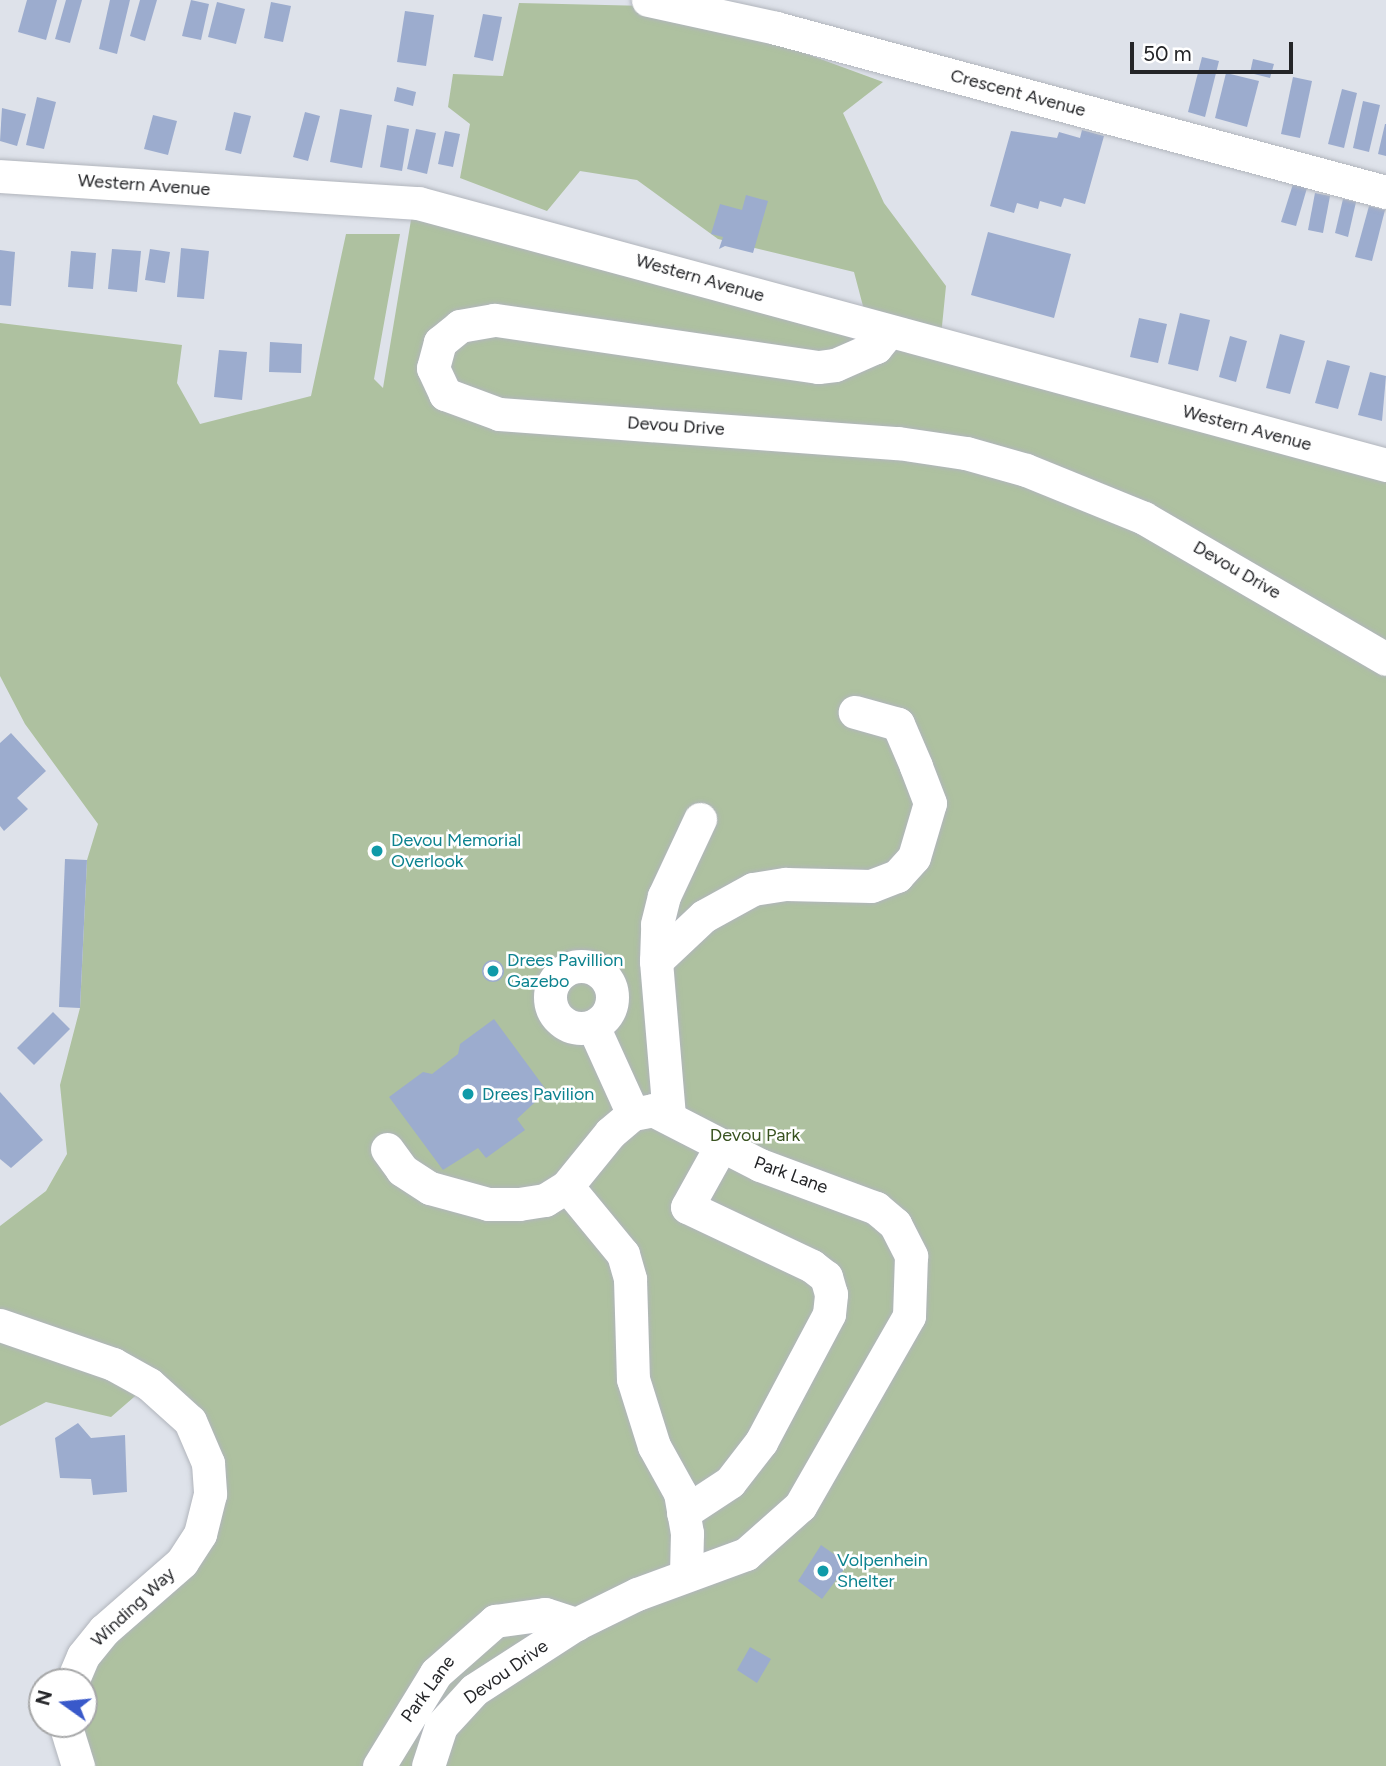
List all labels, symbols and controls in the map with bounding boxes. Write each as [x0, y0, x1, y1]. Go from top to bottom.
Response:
scale bar [1134, 28, 1297, 72]
text: 50 m [1143, 41, 1192, 66]
street label: Crescent Avenue [948, 65, 1088, 121]
street label: Western Avenue [77, 170, 211, 200]
street label: Western Avenue [633, 249, 767, 307]
street label: Western Avenue [1180, 400, 1314, 456]
street label: Devou Drive [627, 412, 725, 440]
street label: Devou Drive [1189, 536, 1285, 604]
place label: Devou Memorial Overlook [391, 830, 521, 872]
marker: Devou Memorial Overlook [369, 843, 385, 859]
place label: Drees Pavillion Gazebo [507, 950, 623, 992]
marker: Drees Pavillion Gazebo [485, 963, 501, 979]
place label: Drees Pavilion [482, 1083, 594, 1105]
marker: Drees Pavilion [460, 1086, 476, 1102]
park label: Devou Park [710, 1124, 800, 1146]
street label: Park Lane [751, 1152, 831, 1198]
place label: Volpenhein Shelter [837, 1550, 928, 1592]
street label: Winding Way [87, 1563, 179, 1651]
marker: Volpenhein Shelter [815, 1563, 831, 1579]
street label: Devou Drive [460, 1635, 552, 1709]
street label: Park Lane [397, 1651, 459, 1727]
north arrow [28, 1668, 98, 1738]
text: N [31, 1688, 57, 1708]

